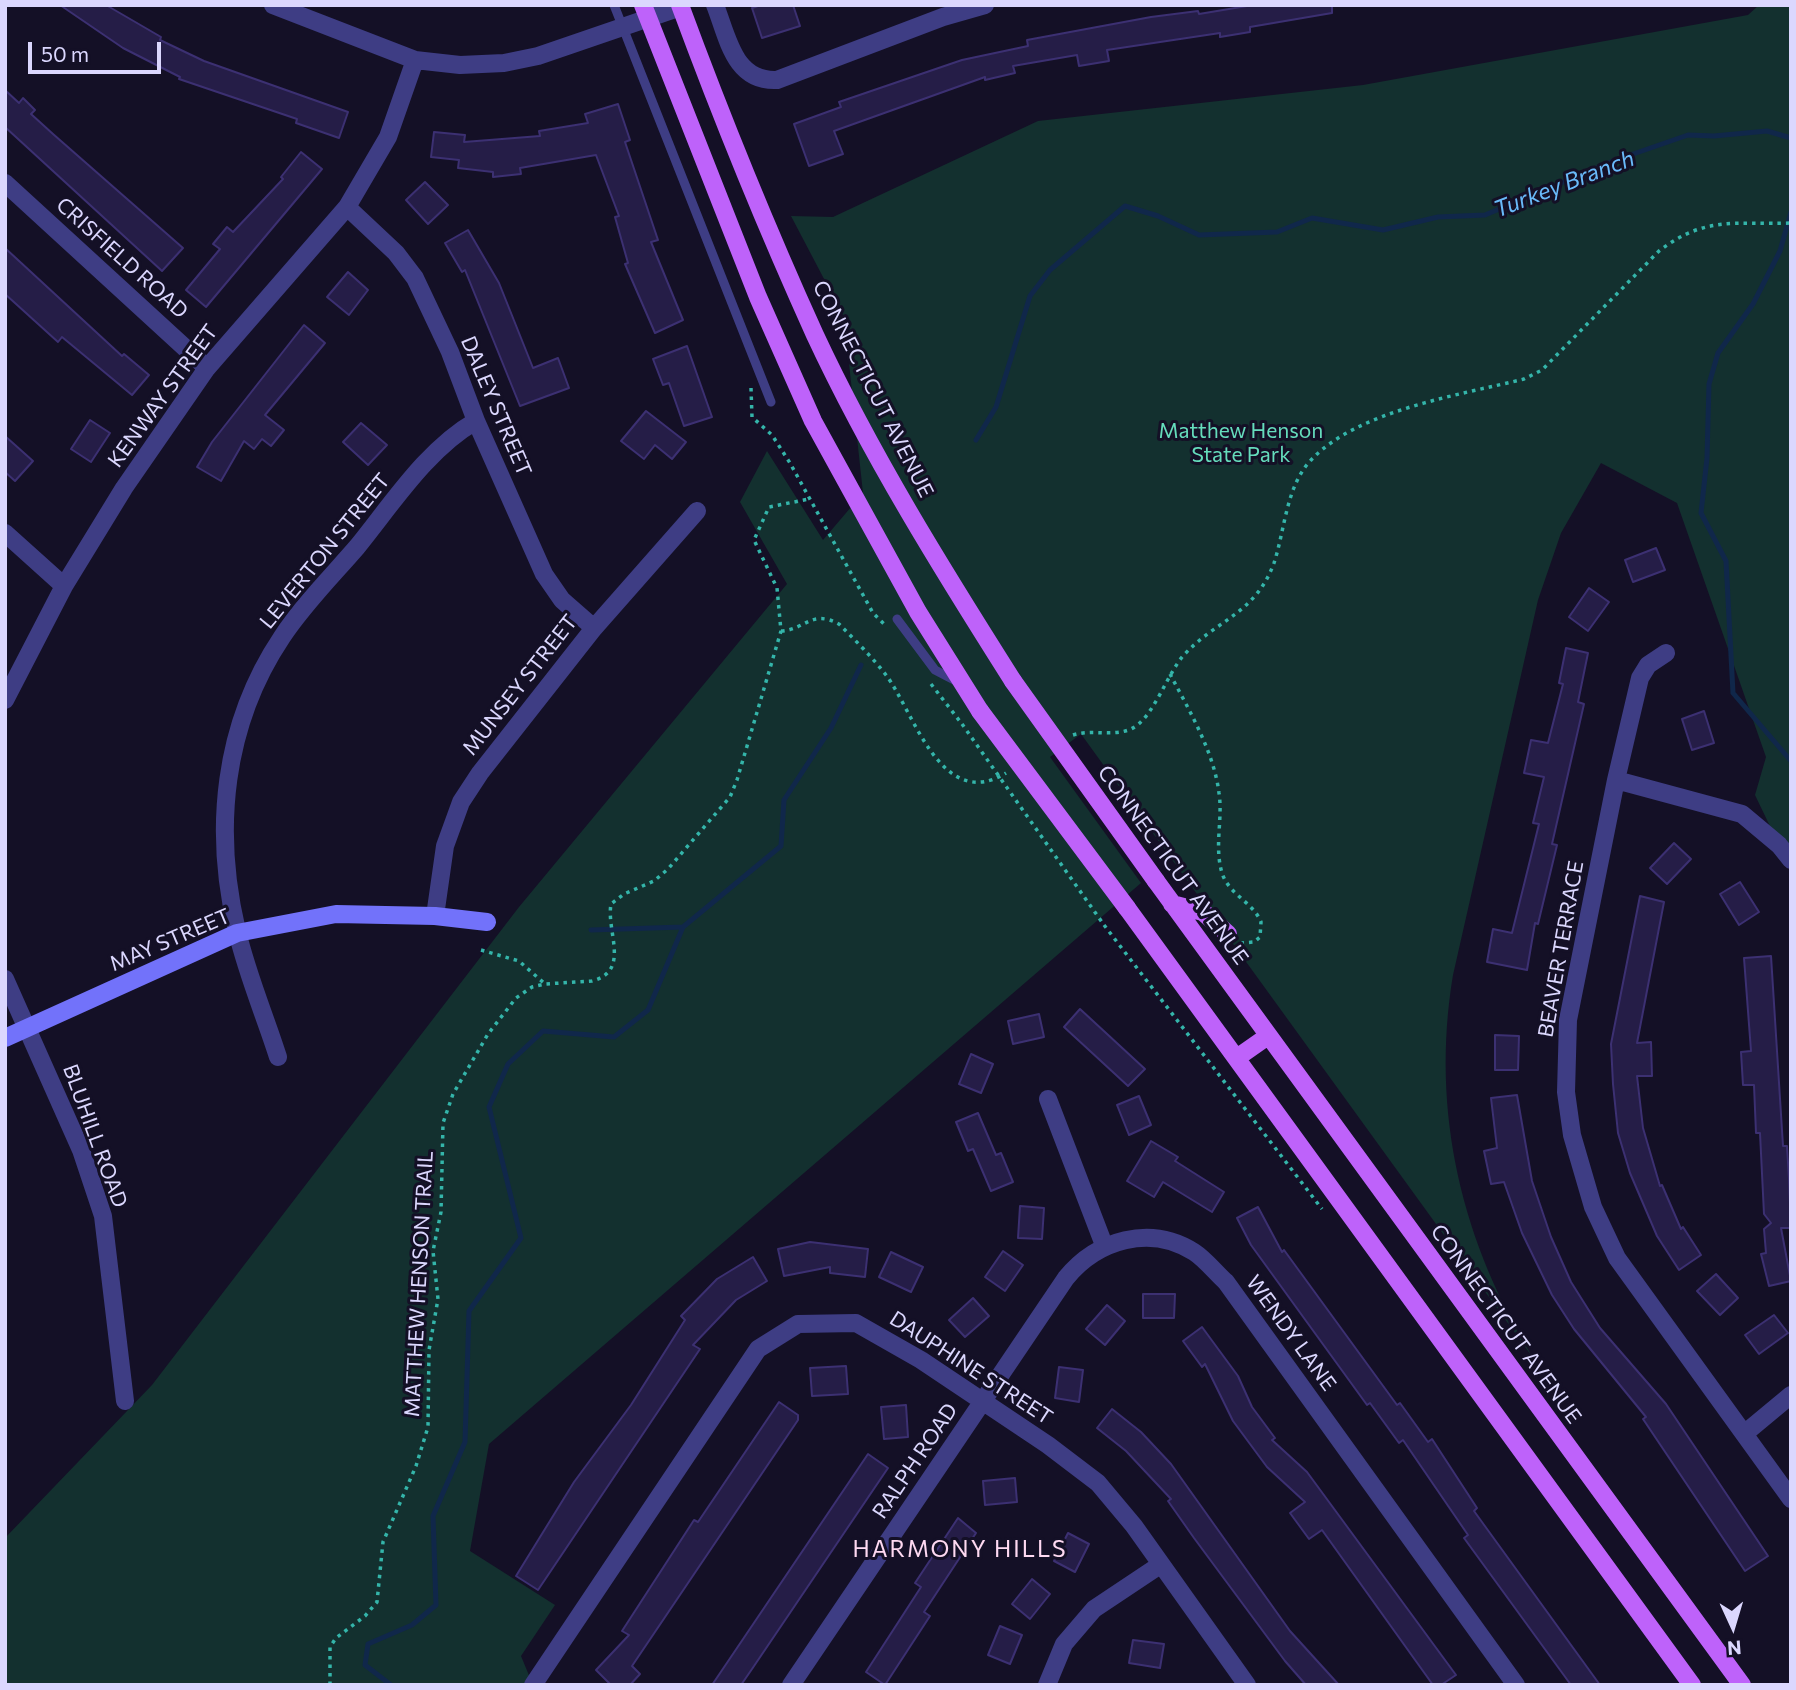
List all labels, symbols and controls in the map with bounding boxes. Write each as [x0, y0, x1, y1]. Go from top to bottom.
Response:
scale bar [32, 28, 164, 72]
text: 50 m [41, 41, 89, 66]
water label: Turkey Branch [1490, 145, 1638, 223]
street label: CRISFIELD ROAD [51, 192, 193, 324]
street label: CONNECTICUT AVENUE [807, 276, 939, 502]
street label: KENWAY STREET [103, 320, 223, 472]
street label: DALEY STREET [455, 332, 537, 480]
park label: Matthew Henson State Park [1159, 418, 1323, 468]
street label: LEVERTON STREET [255, 468, 395, 634]
street label: MUNSEY STREET [457, 610, 583, 760]
street label: CONNECTICUT AVENUE [1092, 760, 1254, 970]
street label: BEAVER TERRACE [1533, 859, 1589, 1039]
street label: MAY STREET [106, 903, 234, 977]
street label: BLUHILL ROAD [57, 1061, 133, 1211]
street label: MATTHEW HENSON TRAIL [399, 1150, 439, 1418]
street label: CONNECTICUT AVENUE [1425, 1219, 1587, 1429]
street label: WENDY LANE [1241, 1270, 1341, 1396]
street label: DAUPHINE STREET [885, 1306, 1057, 1430]
street label: RALPH ROAD [867, 1399, 963, 1523]
district label: HARMONY HILLS [854, 1535, 1066, 1563]
north arrow [1698, 1592, 1768, 1662]
text: N [1727, 1636, 1742, 1660]

